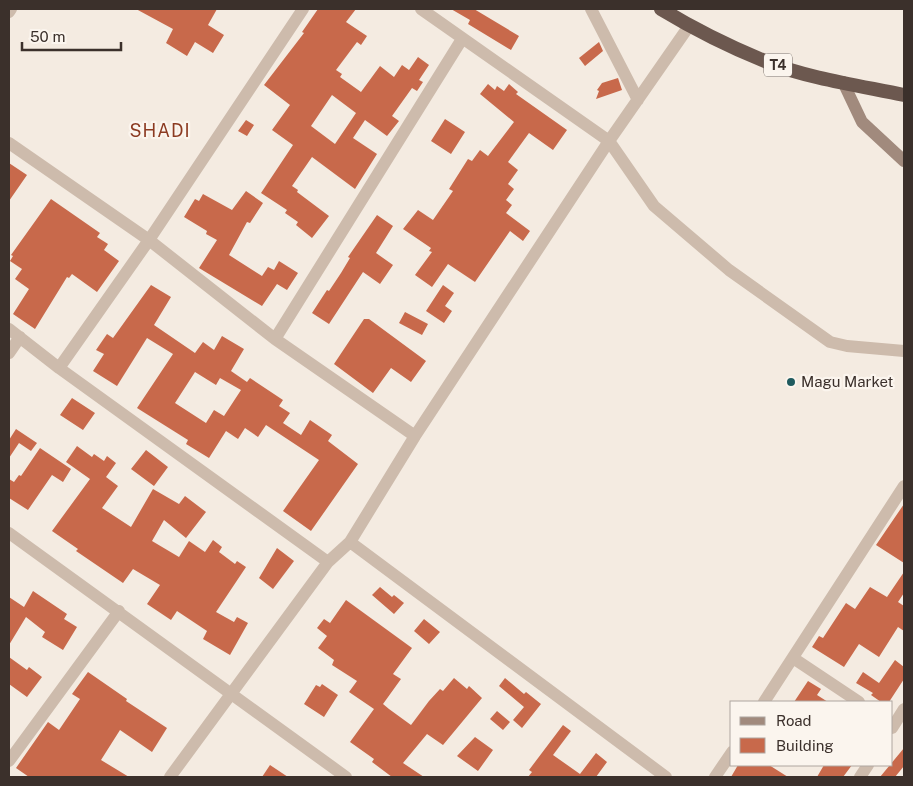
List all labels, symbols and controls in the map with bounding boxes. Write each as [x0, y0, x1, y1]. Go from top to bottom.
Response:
scale bar [22, 20, 121, 52]
text: 50 m [30, 28, 65, 45]
road number: T4 [764, 54, 792, 76]
district label: SHADI [129, 120, 191, 141]
place label: Magu Market [801, 373, 894, 390]
marker: Magu Market [785, 376, 797, 388]
legend [730, 701, 893, 766]
text: Road [776, 712, 812, 729]
text: Building [776, 737, 834, 754]

